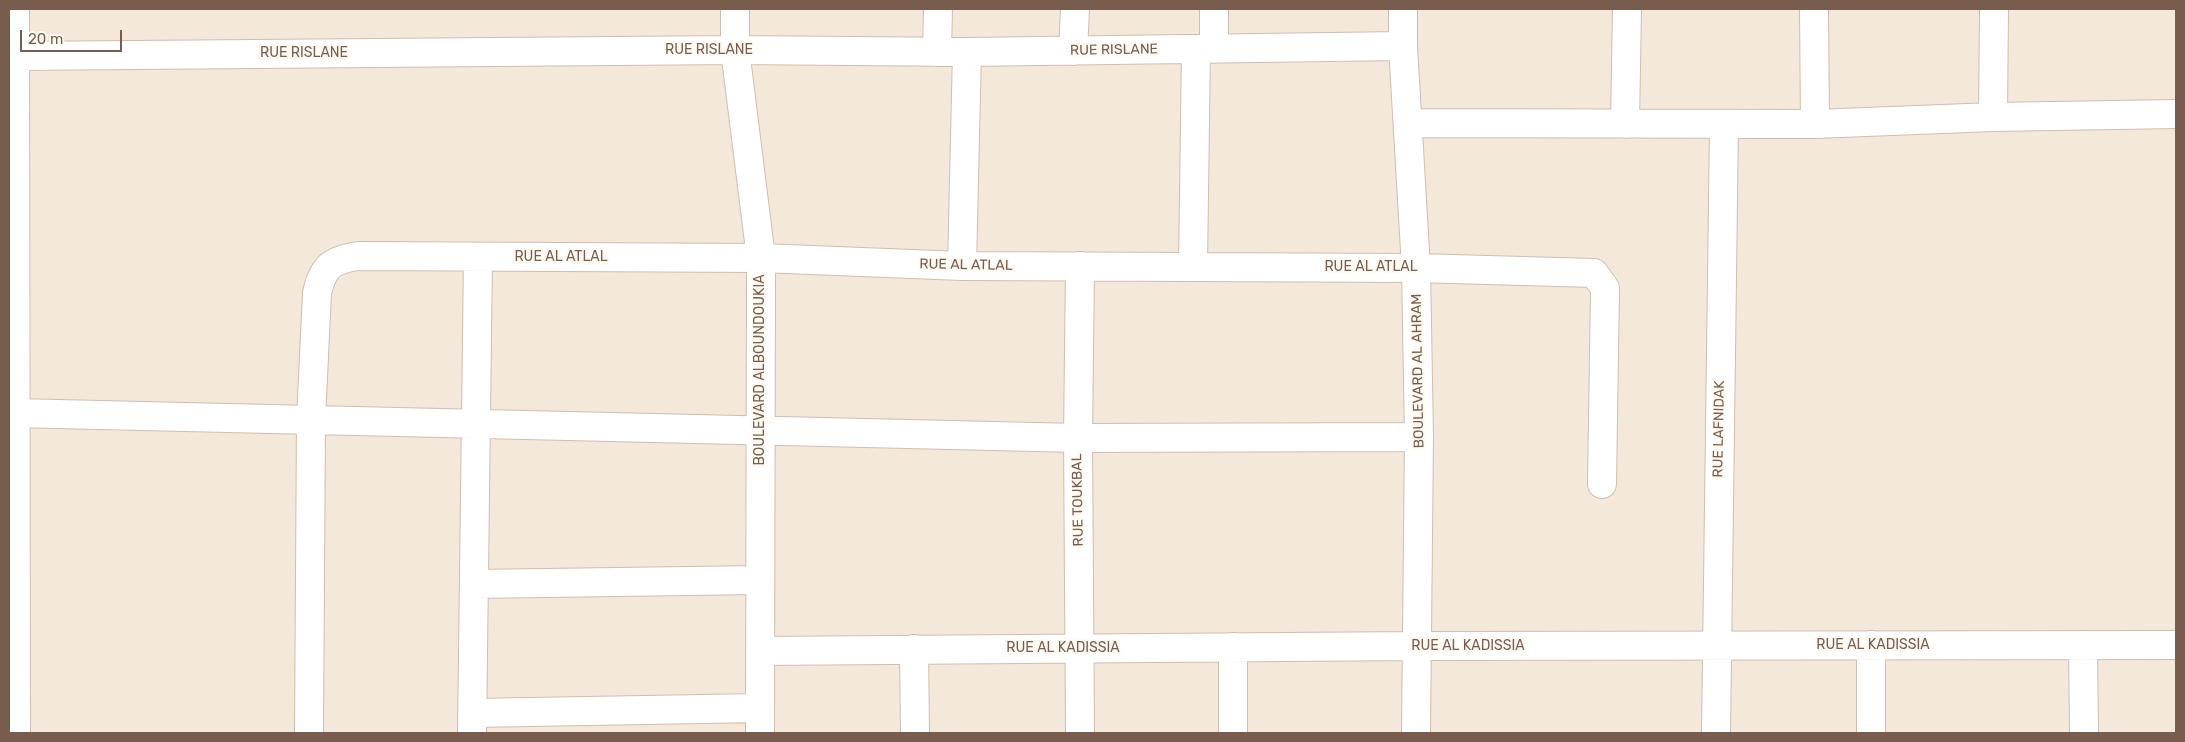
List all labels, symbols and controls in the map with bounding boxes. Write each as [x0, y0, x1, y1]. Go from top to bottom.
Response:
scale bar [22, 20, 125, 52]
text: 20 m [28, 30, 63, 48]
street label: RUE RISLANE [1070, 41, 1158, 59]
street label: RUE RISLANE [665, 42, 753, 58]
street label: RUE RISLANE [260, 45, 348, 61]
street label: RUE AL ATLAL [514, 249, 608, 265]
street label: RUE AL ATLAL [919, 256, 1013, 274]
street label: RUE AL ATLAL [1324, 259, 1418, 275]
street label: BOULEVARD ALBOUNDOUKIA [752, 274, 768, 466]
street label: BOULEVARD AL AHRAM [1408, 293, 1428, 449]
street label: RUE LAFNIDAK [1710, 380, 1728, 478]
street label: RUE TOUKBAL [1069, 453, 1087, 547]
street label: RUE AL KADISSIA [1816, 637, 1930, 653]
street label: RUE AL KADISSIA [1411, 638, 1525, 654]
street label: RUE AL KADISSIA [1006, 640, 1120, 656]

